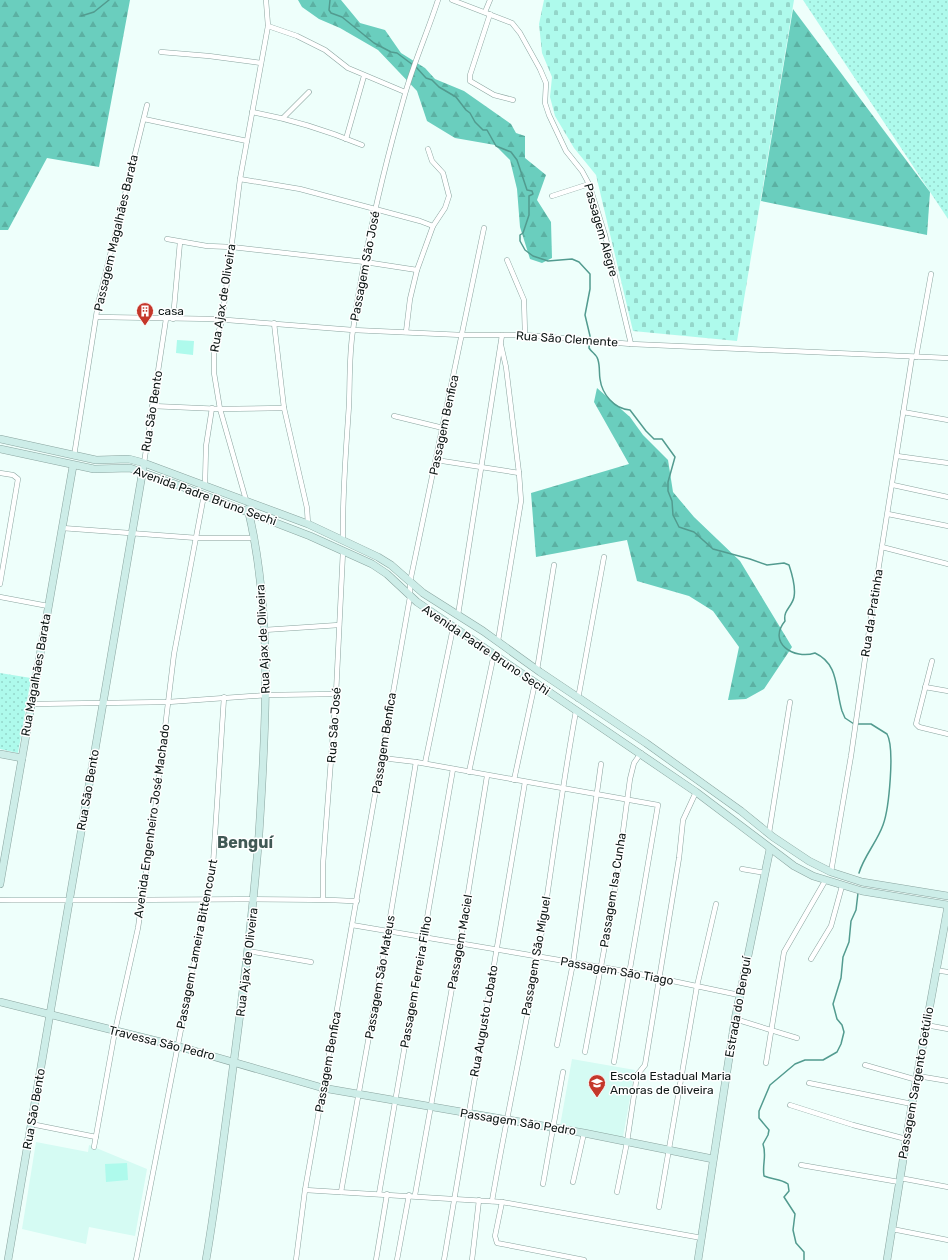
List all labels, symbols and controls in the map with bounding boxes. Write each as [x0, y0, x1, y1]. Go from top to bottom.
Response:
street label: Passagem Magalhães Barata [91, 153, 141, 313]
street label: Passagem Alegre [581, 182, 621, 278]
street label: Passagem São José [347, 210, 383, 322]
street label: Rua Ajax de Oliveira [208, 243, 238, 353]
building icon: casa [135, 301, 155, 326]
place label: casa [158, 304, 184, 318]
street label: Rua São Clemente [516, 328, 619, 350]
street label: Rua São Bento [139, 369, 165, 453]
street label: Passagem Benfica [427, 373, 461, 477]
street label: Avenida Padre Bruno Sechi [132, 464, 278, 528]
street label: Rua da Pratinha [858, 568, 886, 658]
street label: Rua Ajax de Oliveira [253, 584, 273, 694]
street label: Avenida Padre Bruno Sechi [419, 602, 553, 698]
street label: Rua Magalhães Barata [18, 613, 54, 737]
street label: Rua São José [324, 686, 344, 763]
street label: Passagem Benfica [369, 691, 399, 795]
street label: Avenida Engenheiro José Machado [131, 723, 173, 919]
street label: Rua São Bento [74, 748, 102, 832]
street label: Passagem Isa Cunha [597, 832, 629, 948]
district label: Benguí [217, 833, 274, 852]
street label: Passagem Lameira Bittencourt [174, 858, 220, 1030]
street label: Passagem Maciel [445, 893, 475, 990]
street label: Passagem São Miguel [519, 895, 553, 1017]
street label: Rua Ajax de Oliveira [233, 907, 261, 1017]
street label: Passagem São Mateus [362, 914, 398, 1040]
street label: Passagem Ferreira Filho [397, 915, 435, 1049]
street label: Passagem São Tiago [559, 954, 675, 988]
street label: Estrada do Benguí [722, 954, 754, 1059]
street label: Rua Augusto Lobato [467, 964, 501, 1078]
street label: Passagem Sargento Getúlio [896, 1006, 936, 1160]
street label: Passagem Benfica [312, 1010, 344, 1114]
street label: Travessa São Pedro [108, 1023, 216, 1063]
street label: Rua São Bento [20, 1067, 48, 1151]
place label: Escola Estadual Maria Amoras de Oliveira [610, 1069, 731, 1097]
school or university icon: Escola Estadual Maria Amoras de Oliveira [587, 1073, 607, 1098]
street label: Passagem São Pedro [459, 1106, 577, 1138]

